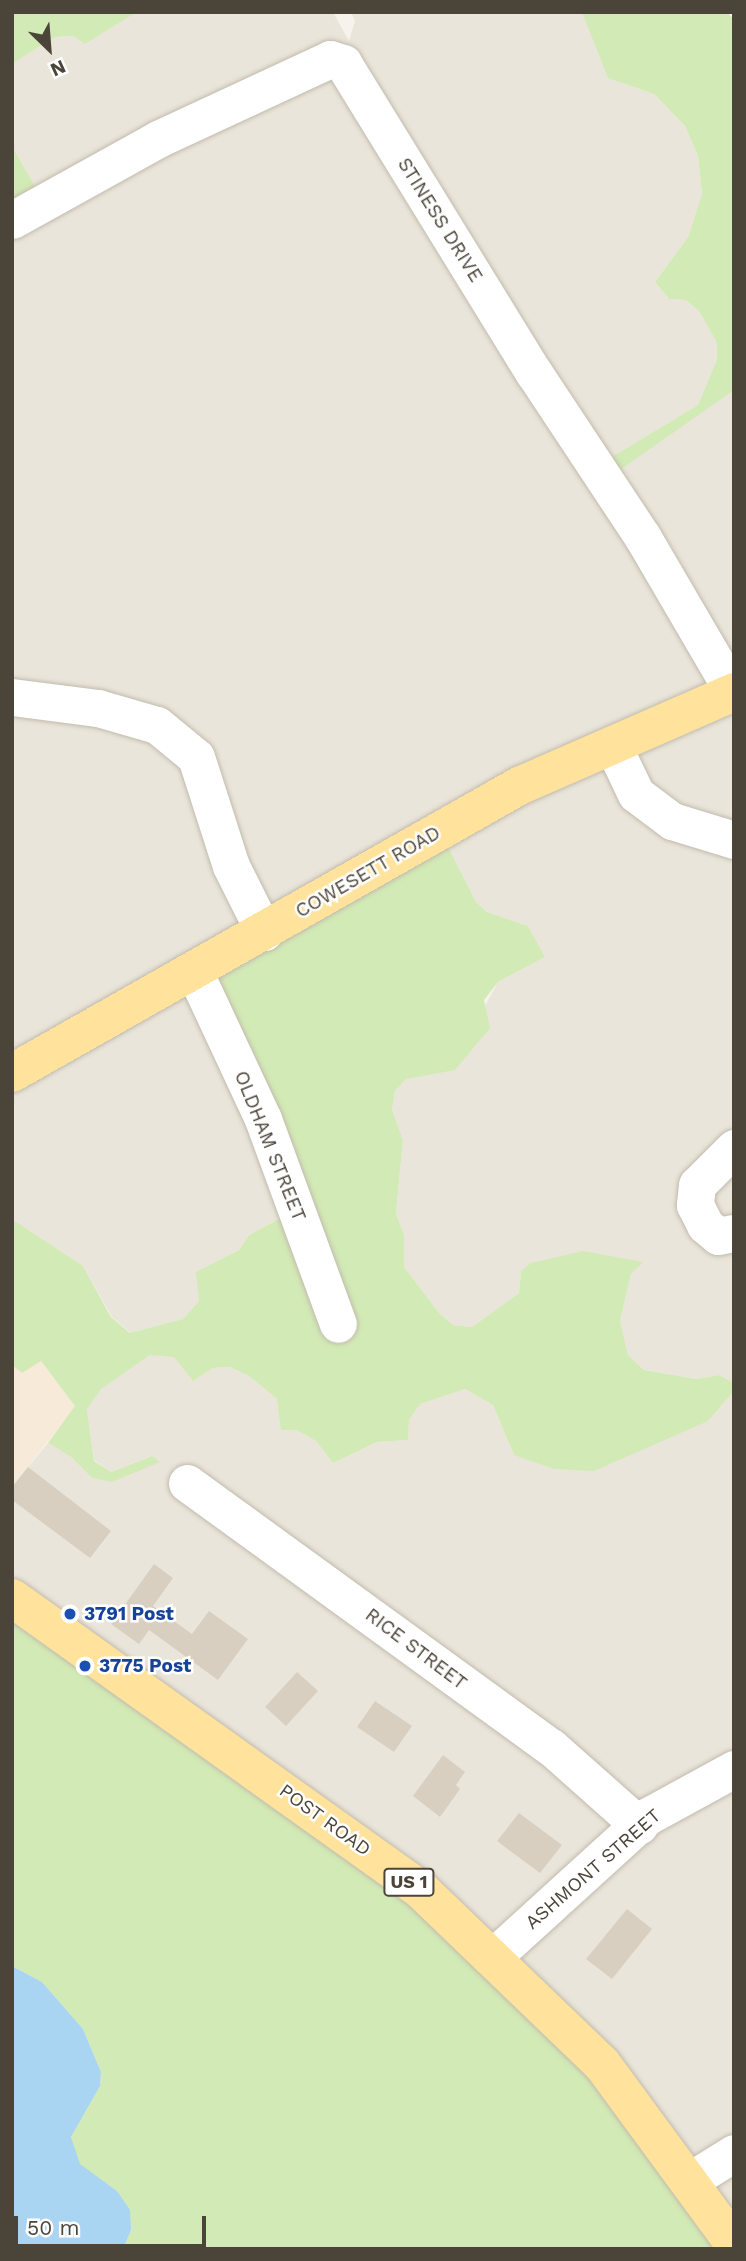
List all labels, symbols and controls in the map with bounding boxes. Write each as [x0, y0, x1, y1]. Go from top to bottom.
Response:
north arrow [14, 14, 84, 84]
text: N [47, 55, 69, 82]
street label: STINESS DRIVE [393, 154, 487, 286]
street label: COWESETT ROAD [291, 821, 445, 923]
street label: OLDHAM STREET [229, 1068, 311, 1224]
place label: 3791 Post [84, 1603, 174, 1625]
street label: RICE STREET [361, 1603, 471, 1695]
marker: 3791 Post [62, 1606, 78, 1622]
place label: 3775 Post [99, 1655, 191, 1677]
marker: 3775 Post [77, 1658, 93, 1674]
street label: POST ROAD [275, 1779, 375, 1861]
street label: ASHMONT STREET [521, 1804, 665, 1934]
road number: US 1 [383, 1868, 435, 1896]
scale bar [18, 2202, 210, 2246]
text: 50 m [27, 2215, 79, 2240]

